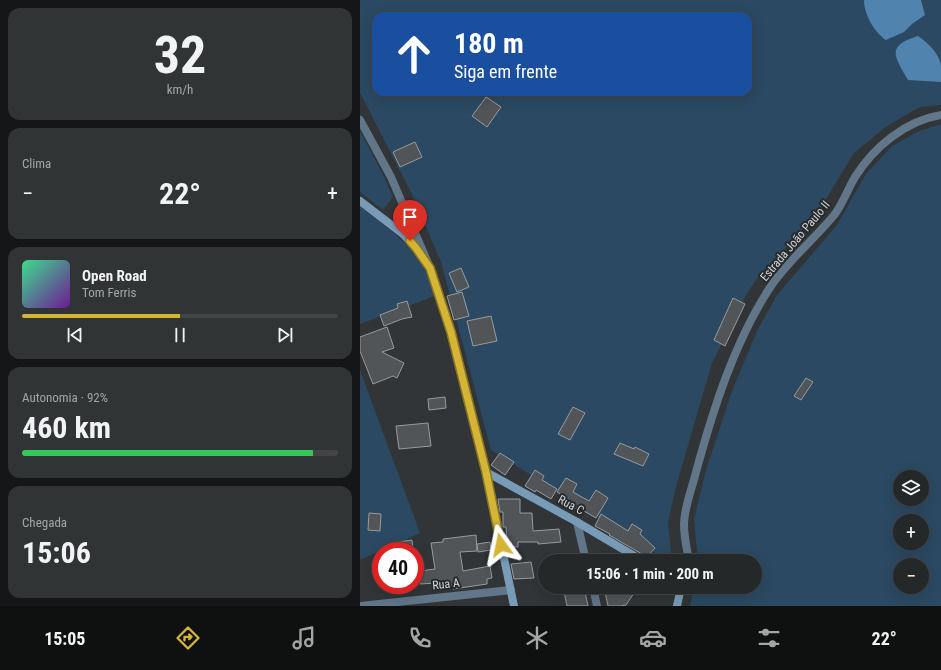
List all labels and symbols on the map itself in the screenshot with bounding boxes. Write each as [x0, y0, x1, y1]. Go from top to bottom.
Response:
street label: Estrada João Paulo II [757, 198, 833, 284]
pin [393, 200, 427, 241]
street label: Rua C [556, 492, 587, 518]
position arrow [480, 524, 522, 566]
speed limit sign: 40 [372, 542, 424, 594]
street label: Rua A [432, 576, 461, 592]

